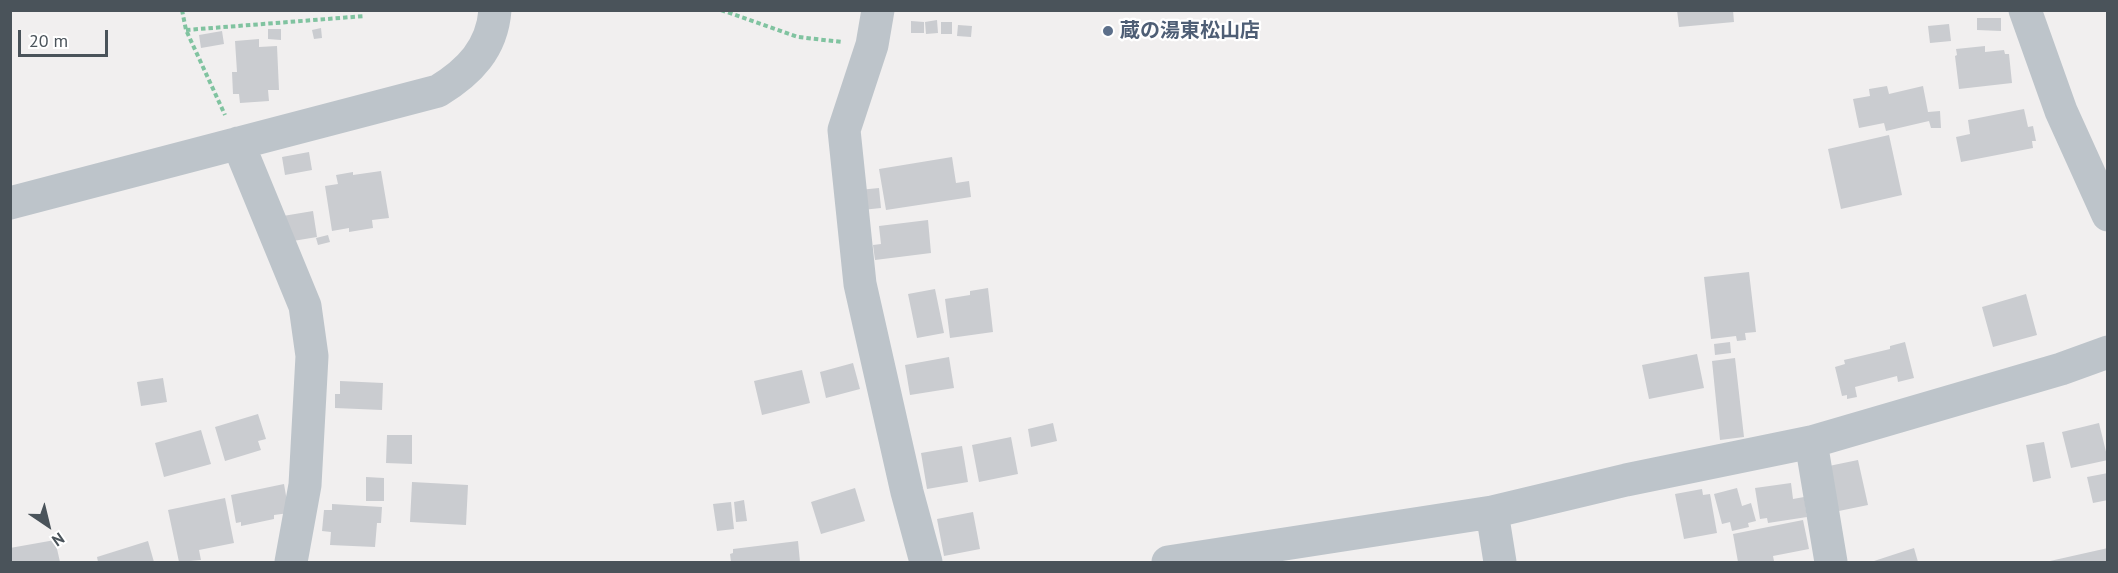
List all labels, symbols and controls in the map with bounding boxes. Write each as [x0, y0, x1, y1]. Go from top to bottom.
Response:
scale bar [21, 18, 111, 56]
place label: 蔵の湯東松山店 [1120, 19, 1260, 43]
marker: 蔵の湯東松山店 [1101, 24, 1115, 38]
text: 20 m [29, 29, 68, 52]
north arrow [18, 495, 78, 555]
text: N [48, 529, 68, 551]

